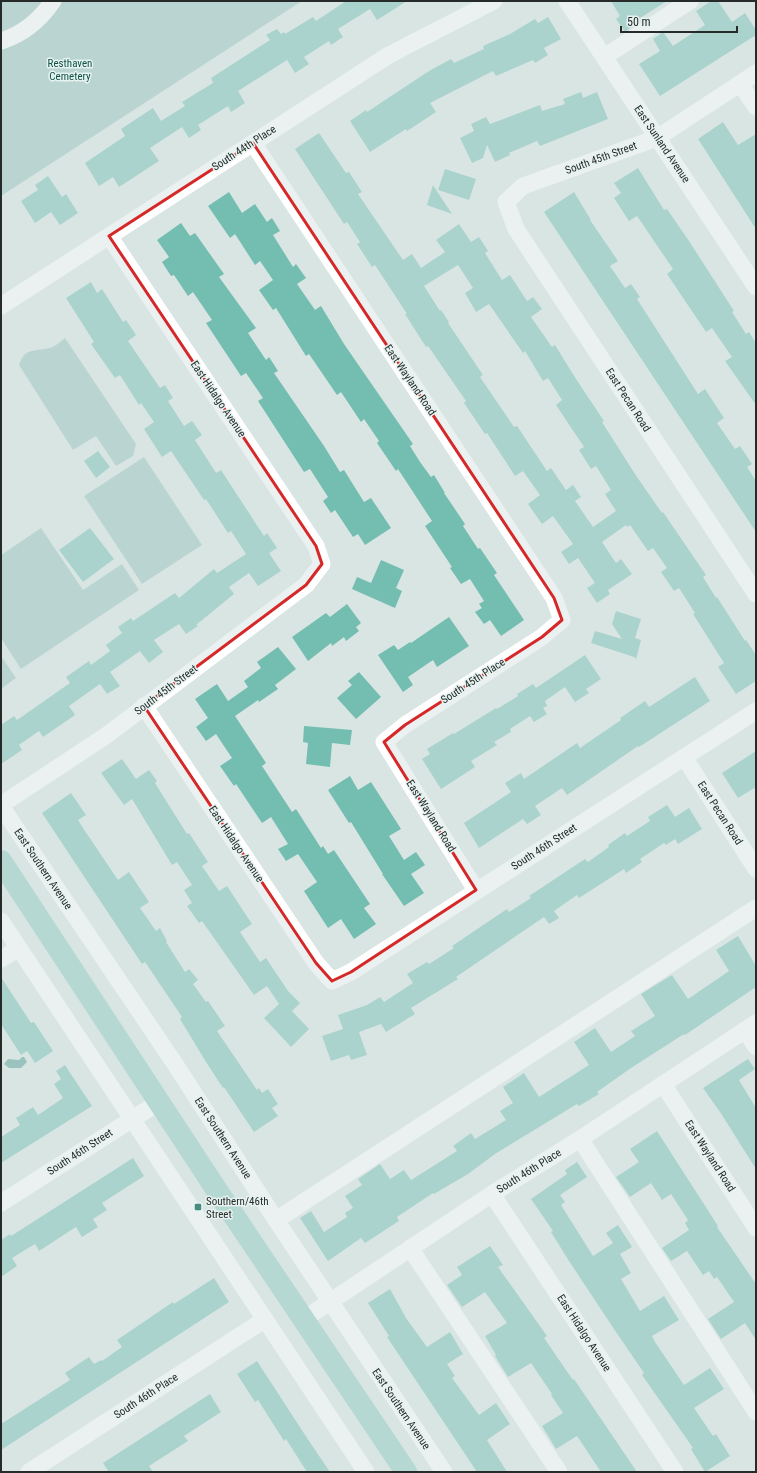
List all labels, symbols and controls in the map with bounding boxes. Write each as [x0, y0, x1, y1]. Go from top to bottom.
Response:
scale bar [621, 8, 737, 34]
text: 50 m [627, 15, 651, 29]
park label: Resthaven Cemetery [48, 57, 92, 83]
street label: East Sunland Avenue [631, 103, 693, 185]
street label: South 44th Place [210, 122, 278, 174]
street label: South 45th Street [563, 139, 639, 177]
street label: East Wayland Road [381, 342, 439, 418]
street label: East Hidalgo Avenue [188, 358, 248, 440]
street label: East Pecan Road [603, 366, 653, 434]
street label: South 45th Place [439, 655, 507, 707]
street label: South 45th Street [132, 662, 200, 718]
street label: East Wayland Road [404, 777, 458, 855]
street label: East Pecan Road [695, 779, 745, 847]
street label: East Hidalgo Avenue [206, 803, 266, 885]
street label: South 46th Street [509, 821, 579, 873]
street label: East Southern Avenue [11, 826, 75, 912]
street label: East Southern Avenue [192, 1095, 254, 1181]
street label: East Wayland Road [682, 1118, 738, 1194]
street label: South 46th Street [45, 1126, 115, 1178]
street label: South 46th Place [494, 1146, 564, 1196]
place label: Southern/46th Street [206, 1195, 268, 1221]
marker: Southern/46th Street [193, 1202, 203, 1212]
street label: East Hidalgo Avenue [554, 1292, 614, 1374]
street label: East Southern Avenue [369, 1366, 433, 1452]
street label: South 46th Place [112, 1370, 180, 1422]

